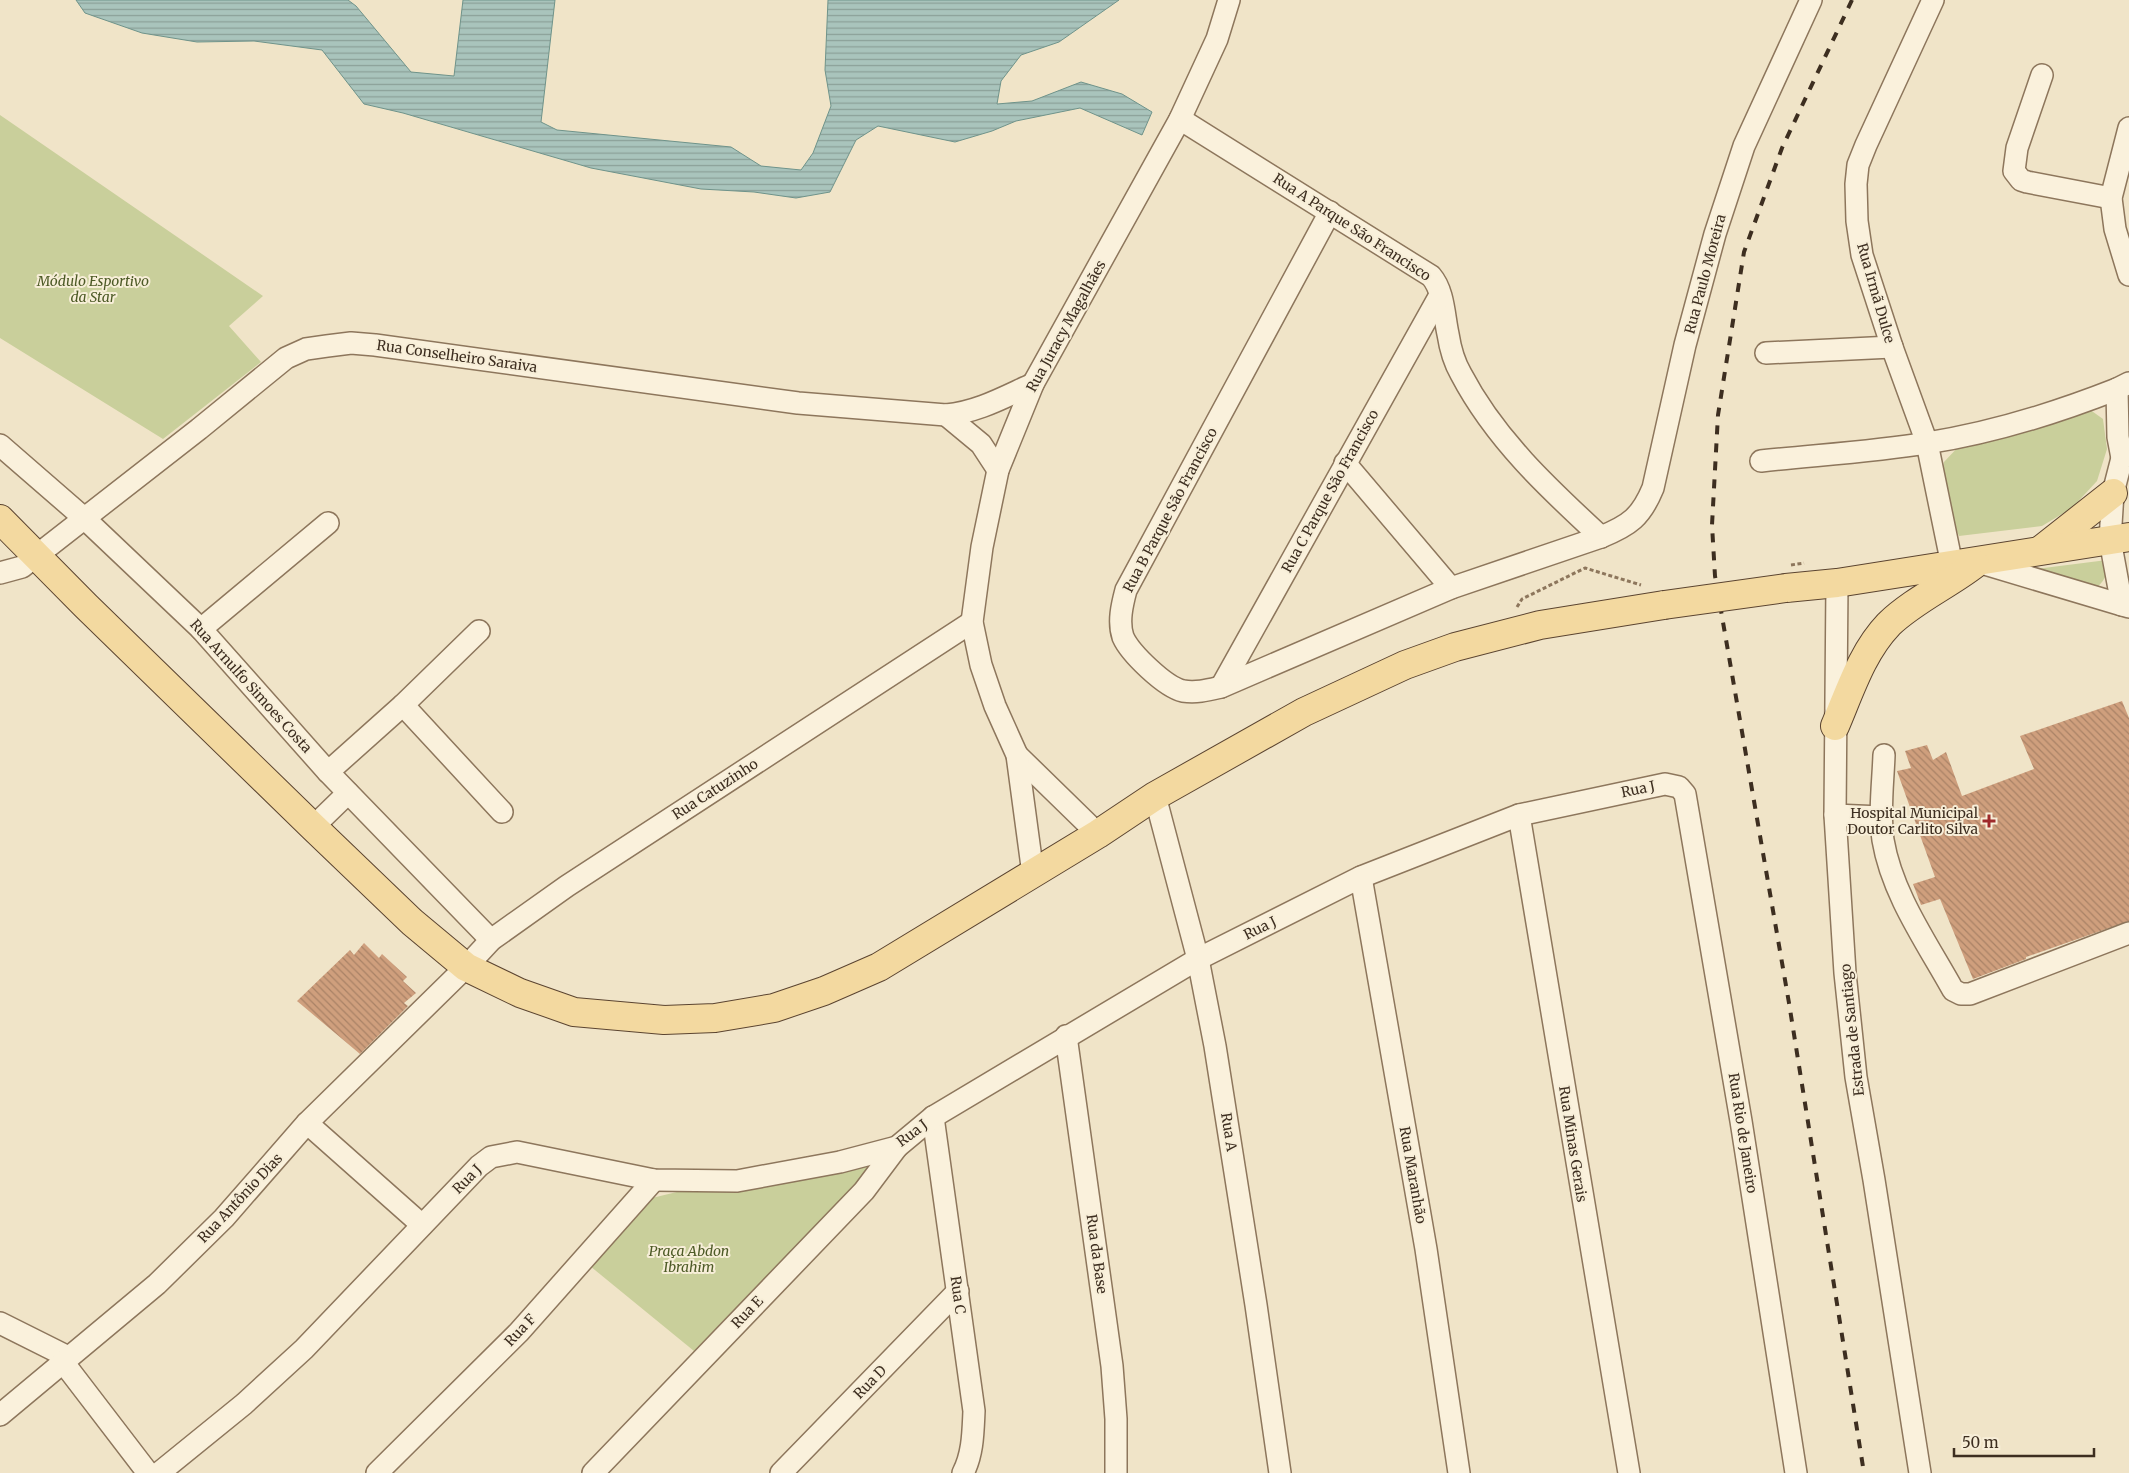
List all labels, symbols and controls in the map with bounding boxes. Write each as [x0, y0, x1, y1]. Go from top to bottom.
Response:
street label: Rua A Parque São Francisco [1270, 169, 1434, 285]
street label: Rua Paulo Moreira [1680, 212, 1730, 336]
street label: Rua Irmã Dulce [1853, 241, 1899, 345]
street label: Rua Juracy Magalhães [1022, 257, 1110, 395]
park label: Módulo Esportivo da Star [36, 272, 149, 306]
street label: Rua Conselheiro Saraiva [376, 336, 539, 376]
street label: Rua C Parque São Francisco [1278, 406, 1382, 576]
street label: Rua B Parque São Francisco [1119, 425, 1221, 595]
street label: Rua Arnulfo Simoes Costa [186, 615, 316, 757]
street label: Rua Catuzinho [669, 755, 761, 823]
street label: Rua J [1619, 777, 1657, 801]
place label: Hospital Municipal Doutor Carlito Silva [1847, 804, 1979, 838]
marker: Hospital Municipal Doutor Carlito Silva [1982, 814, 1996, 828]
street label: Rua J [1241, 912, 1279, 944]
street label: Estrada de Santiago [1836, 963, 1868, 1097]
street label: Rua Rio de Janeiro [1725, 1072, 1761, 1194]
street label: Rua Minas Gerais [1555, 1085, 1591, 1204]
street label: Rua A [1217, 1111, 1241, 1153]
street label: Rua J [893, 1115, 931, 1151]
street label: Rua Maranhão [1396, 1125, 1430, 1225]
street label: Rua Antônio Dias [194, 1149, 286, 1247]
street label: Rua J [448, 1160, 486, 1198]
street label: Rua da Base [1083, 1213, 1111, 1295]
park label: Praça Abdon Ibrahim [649, 1242, 729, 1276]
street label: Rua C [946, 1275, 970, 1315]
street label: Rua E [727, 1292, 767, 1332]
street label: Rua F [501, 1310, 540, 1350]
street label: Rua D [850, 1361, 891, 1403]
scale bar [1954, 1426, 2094, 1458]
text: 50 m [1962, 1433, 1999, 1452]

